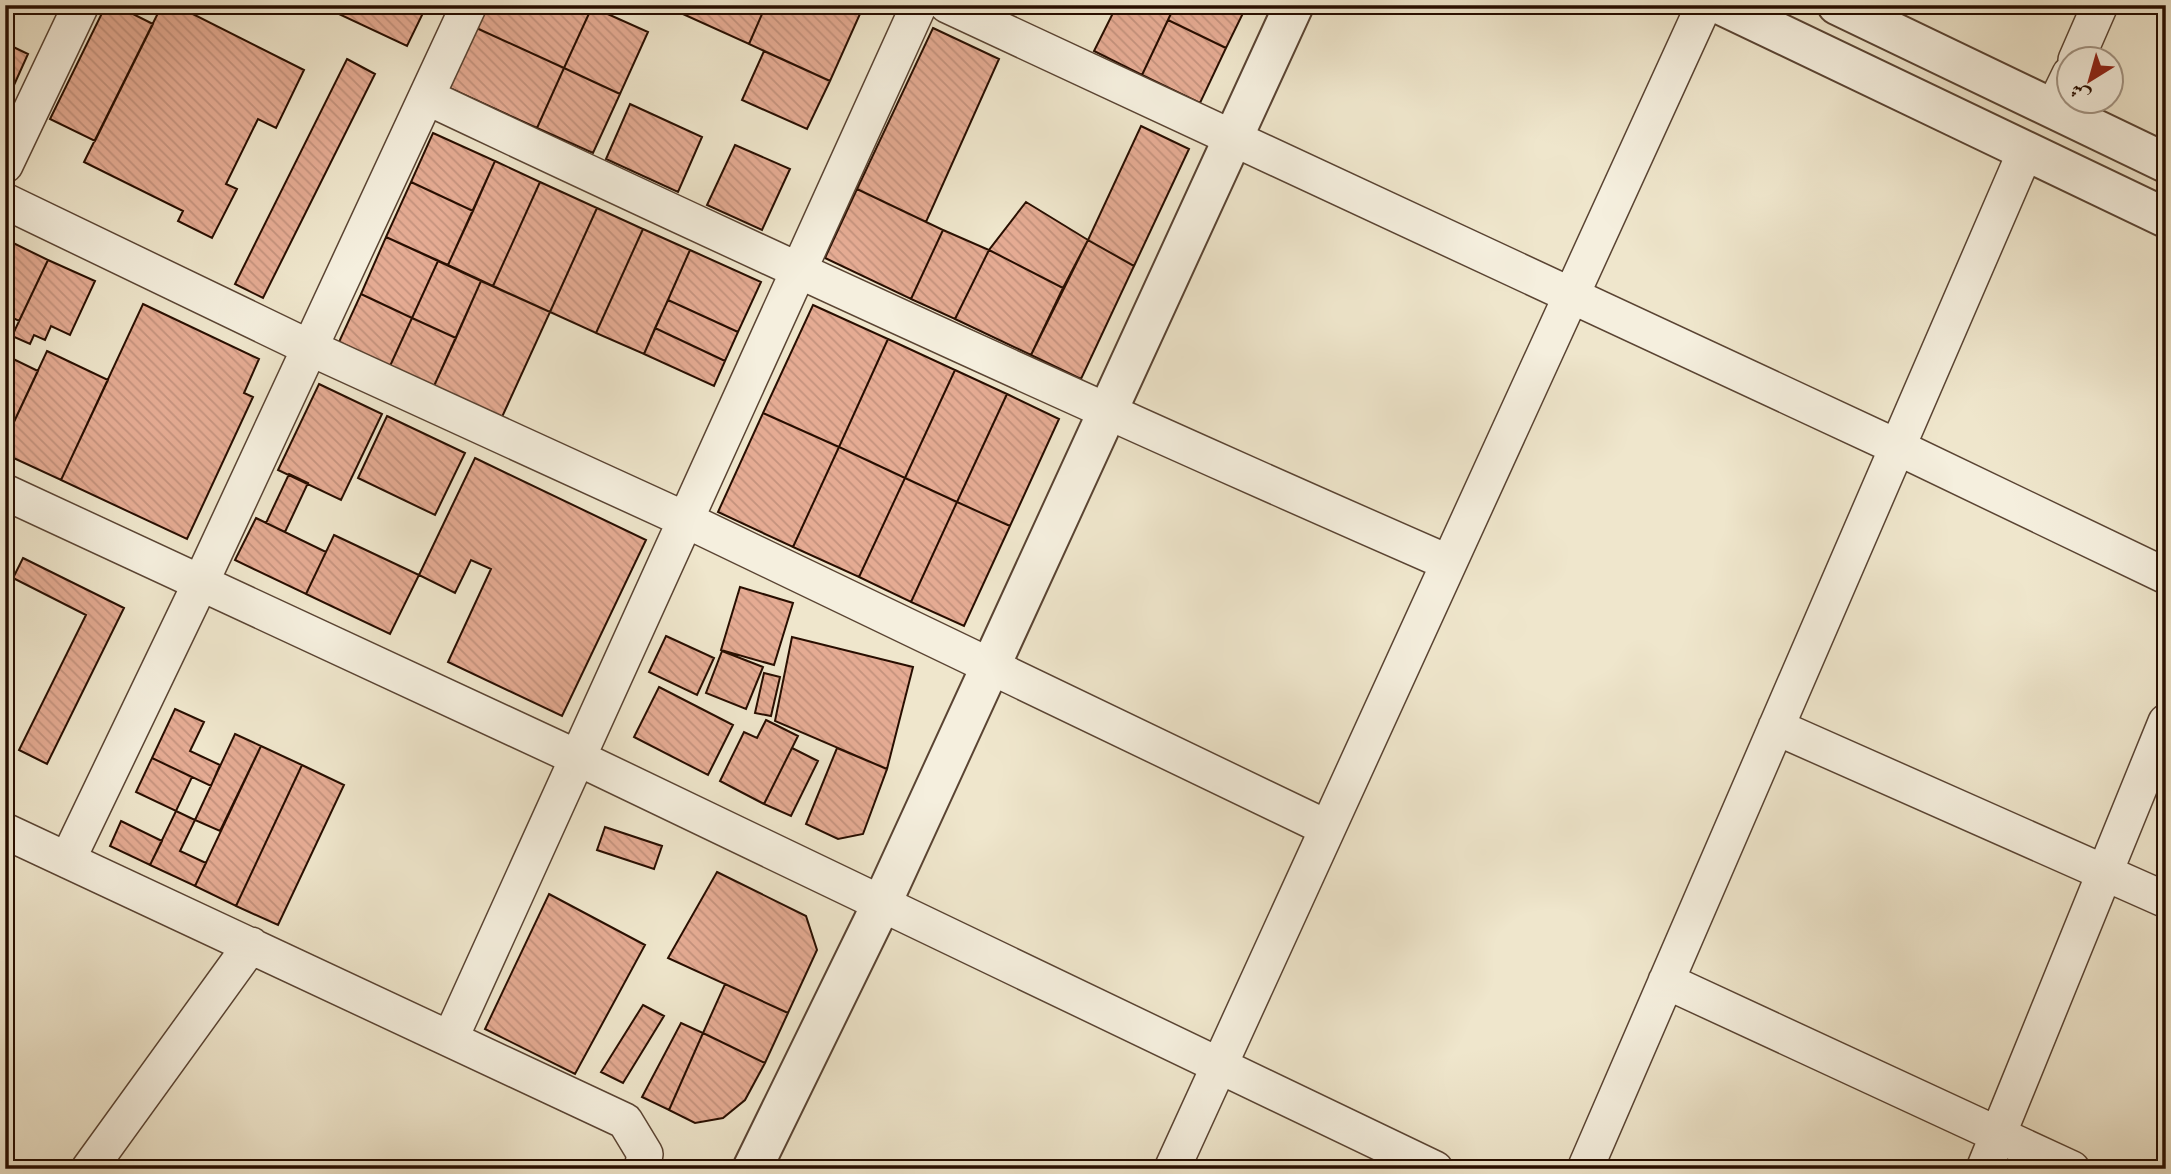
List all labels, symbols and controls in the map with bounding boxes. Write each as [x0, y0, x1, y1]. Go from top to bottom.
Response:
north arrow [2056, 46, 2126, 116]
text: ش [2065, 78, 2095, 109]

